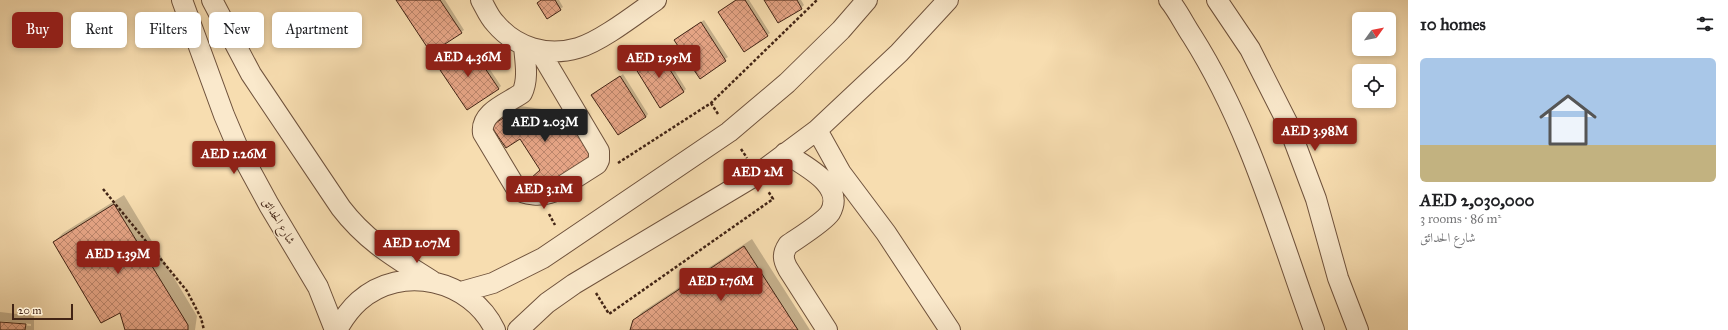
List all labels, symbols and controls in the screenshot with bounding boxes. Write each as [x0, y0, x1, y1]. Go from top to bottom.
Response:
chip: Buy [12, 12, 63, 48]
chip: Rent [71, 12, 127, 48]
chip: Filters [135, 12, 201, 48]
chip: New [209, 12, 264, 48]
chip: Apartment [272, 12, 362, 48]
north arrow [1352, 12, 1396, 56]
map controls [1352, 12, 1396, 108]
icon: filters [1694, 13, 1716, 35]
text: 10 homes [1420, 14, 1486, 35]
pin: AED 4.36M [422, 44, 514, 78]
pin: AED 1.95M [613, 45, 705, 79]
text: AED 4.36M [435, 49, 501, 65]
text: AED 1.95M [626, 50, 692, 66]
button: locate [1352, 64, 1396, 108]
icon: home [1532, 84, 1604, 156]
pin: AED 2.03M [499, 109, 591, 143]
text: AED 2.03M [512, 114, 578, 130]
pin: AED 3.98M [1269, 118, 1361, 152]
text: AED 3.98M [1282, 123, 1348, 139]
pin: AED 1.26M [188, 141, 280, 175]
text: AED 1.26M [201, 146, 267, 162]
pin: AED 2M [725, 159, 791, 193]
text: AED 2M [733, 164, 783, 180]
pin: AED 3.1M [503, 176, 585, 210]
text: AED 3.1M [515, 181, 573, 197]
text: AED 2,030,000 [1420, 190, 1535, 211]
street label: شارع الحدائق [256, 195, 298, 249]
text: 3 rooms · 86 m² [1420, 211, 1501, 227]
pin: AED 1.07M [371, 230, 463, 264]
text: شارع الحدائق [1420, 230, 1476, 246]
text: AED 1.07M [384, 235, 450, 251]
pin: AED 1.39M [72, 241, 164, 275]
text: AED 1.39M [86, 246, 150, 262]
pin: AED 1.76M [675, 268, 767, 302]
text: AED 1.76M [688, 273, 754, 289]
scale bar [12, 302, 73, 321]
text: 20 m [18, 304, 41, 317]

